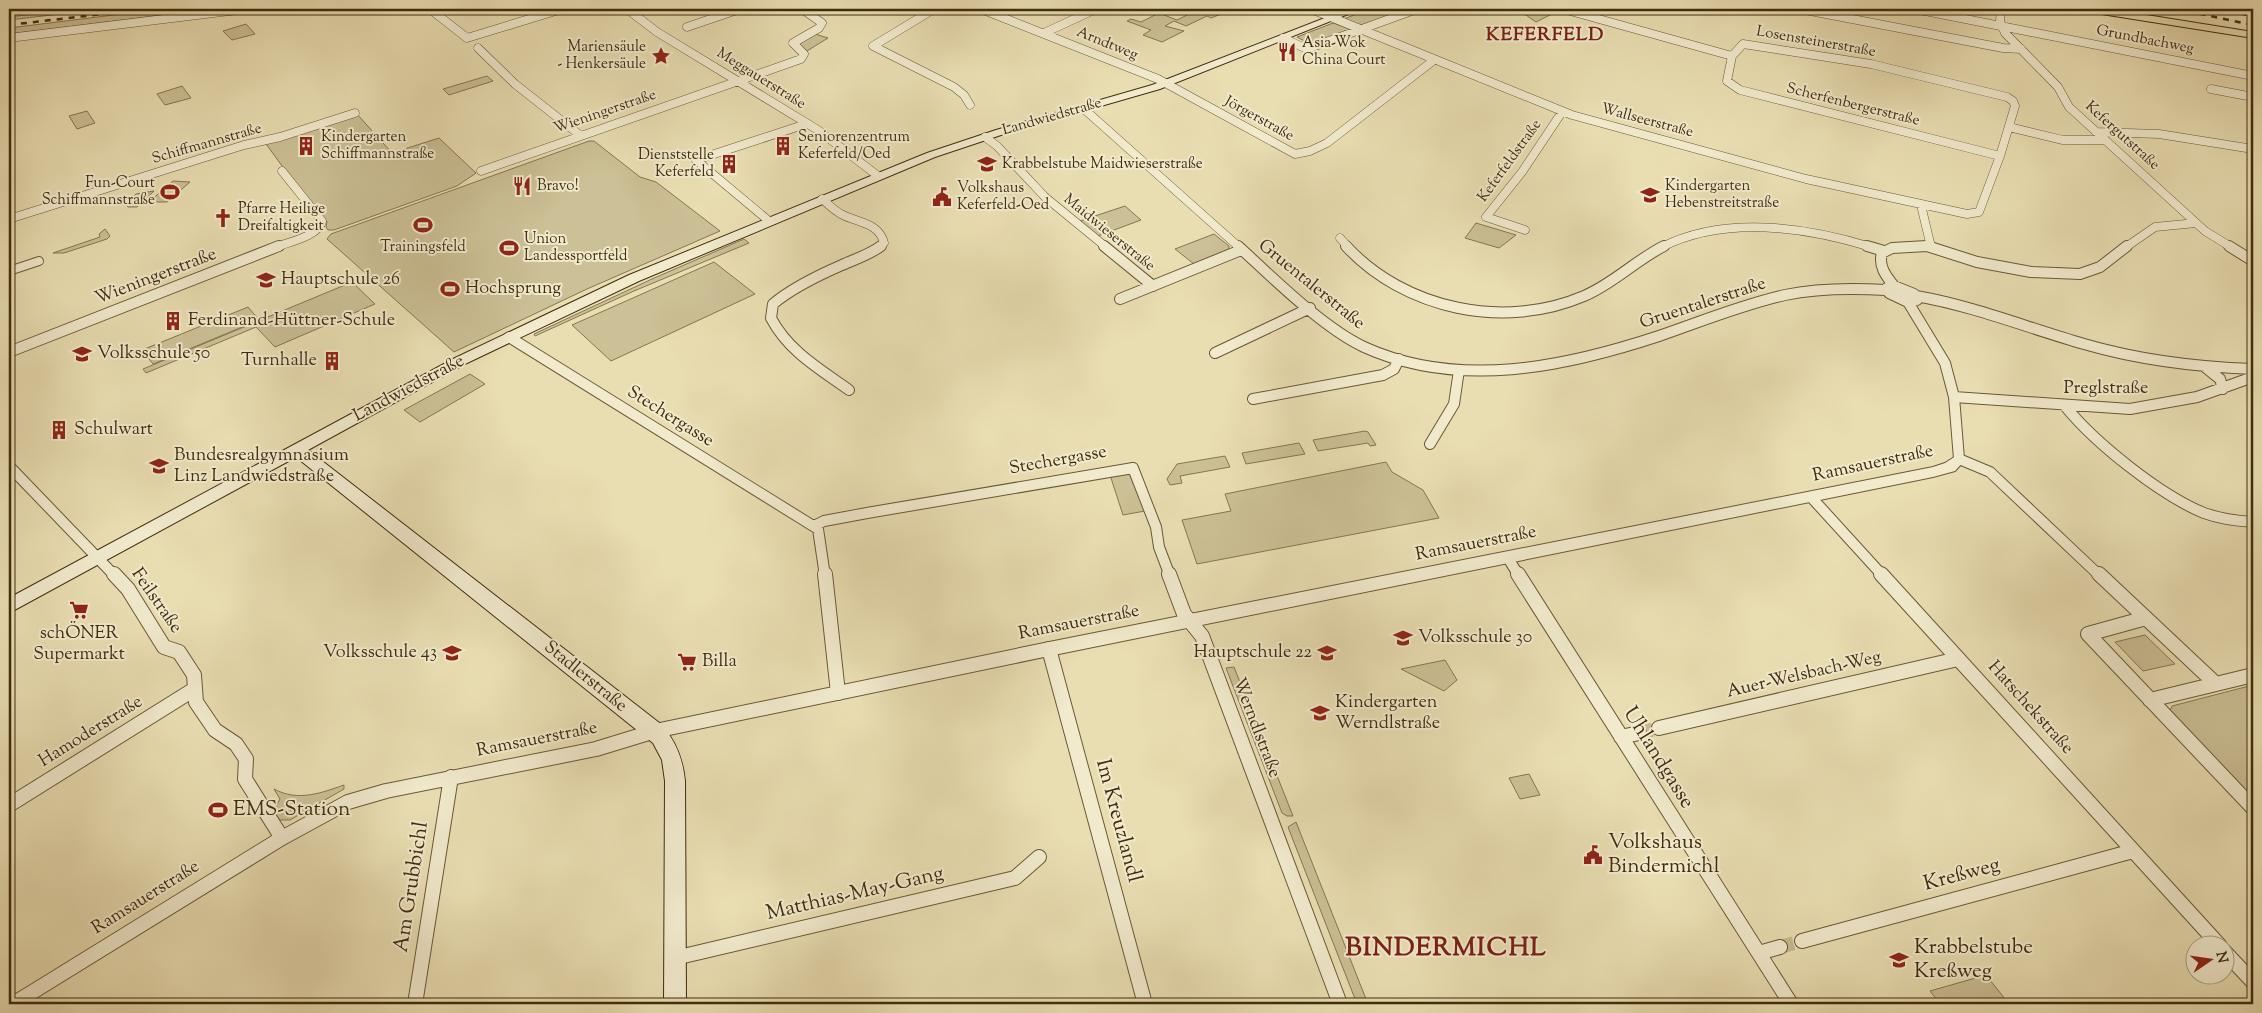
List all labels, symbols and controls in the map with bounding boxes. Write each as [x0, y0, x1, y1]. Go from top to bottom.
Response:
street label: Grundbachweg [2094, 20, 2196, 60]
street label: Losensteinerstraße [1755, 21, 1877, 63]
street label: Arndtweg [1073, 22, 1141, 66]
district label: KEFERFELD [1486, 22, 1604, 49]
place label: Asia-Wok China Court [1302, 33, 1385, 71]
place label: Mariensäule - Henkersäule [557, 37, 646, 75]
restaurant icon: Asia-Wok China Court [1276, 41, 1298, 63]
street label: Meggauerstraße [712, 43, 810, 115]
place icon: Mariensäule - Henkersäule [650, 45, 672, 67]
street label: Scherfenbergerstraße [1784, 78, 1922, 132]
street label: Wieningerstraße [551, 85, 659, 139]
street label: Jörgerstraße [1220, 91, 1298, 147]
street label: Landwiedstraße [1000, 93, 1104, 141]
street label: Kefergutstraße [2080, 97, 2164, 175]
street label: Wallseerstraße [1598, 99, 1696, 143]
street label: Keferfeldstraße [1473, 115, 1547, 207]
street label: Schiffmannstraße [150, 118, 264, 170]
place label: Kindergarten Schiffmannstraße [321, 127, 434, 165]
place label: Seniorenzentrum Keferfeld/Oed [798, 127, 910, 165]
building icon: Kindergarten Schiffmannstraße [295, 135, 317, 157]
building icon: Seniorenzentrum Keferfeld/Oed [772, 135, 794, 157]
place label: Dienststelle Keferfeld [638, 145, 715, 183]
building icon: Dienststelle Keferfeld [718, 153, 740, 175]
school or university icon: Krabbelstube Maidwieserstraße [976, 153, 998, 175]
place label: Krabbelstube Maidwieserstraße [1002, 154, 1203, 175]
place label: Fun-Court Schiffmannstraße [42, 173, 155, 211]
restaurant icon: Bravo! [511, 175, 533, 197]
place label: Bravo! [537, 176, 579, 197]
place label: Kindergarten Hebenstreitstraße [1665, 176, 1779, 214]
place label: Volkshaus Keferfeld-Oed [957, 178, 1050, 216]
sports icon: Fun-Court Schiffmannstraße [159, 181, 181, 203]
school or university icon: Kindergarten Hebenstreitstraße [1639, 184, 1661, 206]
public building icon: Volkshaus Keferfeld-Oed [931, 186, 953, 208]
street label: Maidwieserstraße [1059, 189, 1159, 277]
place label: Pfarre Heilige Dreifaltigkeit [238, 199, 325, 237]
church icon: Pfarre Heilige Dreifaltigkeit [212, 207, 234, 229]
sports icon: Trainingsfeld [412, 214, 434, 236]
place label: Union Landessportfeld [524, 229, 628, 267]
street label: Gruentalerstraße [1252, 234, 1370, 336]
place label: Trainingsfeld [380, 237, 466, 258]
sports icon: Union Landessportfeld [498, 237, 520, 259]
street label: Wieningerstraße [91, 242, 221, 312]
place label: Hauptschule 26 [281, 267, 400, 293]
school or university icon: Hauptschule 26 [255, 269, 277, 291]
street label: Gruentalerstraße [1637, 271, 1769, 337]
place label: Hochsprung [465, 276, 561, 302]
sports icon: Hochsprung [439, 278, 461, 300]
place label: Ferdinand-Hüttner-Schule [188, 308, 395, 334]
building icon: Ferdinand-Hüttner-Schule [162, 310, 184, 332]
place label: Volksschule 50 [97, 341, 210, 367]
school or university icon: Volksschule 50 [71, 343, 93, 365]
place label: Turnhalle [241, 348, 317, 374]
street label: Landwiedstraße [349, 349, 469, 429]
building icon: Turnhalle [321, 350, 343, 372]
street label: Preglstraße [2064, 376, 2149, 402]
street label: Stechergasse [621, 380, 719, 454]
place label: Schulwart [74, 417, 153, 443]
building icon: Schulwart [48, 419, 70, 441]
street label: Ramsauerstraße [1810, 439, 1936, 489]
street label: Stechergasse [1007, 440, 1109, 482]
place label: Bundesrealgymnasium Linz Landwiedstraße [174, 443, 349, 490]
school or university icon: Bundesrealgymnasium Linz Landwiedstraße [148, 455, 170, 477]
street label: Ramsauerstraße [1413, 520, 1539, 568]
street label: Feilstraße [124, 563, 188, 639]
supermarket icon: schÖNER Supermarkt [68, 599, 90, 621]
street label: Ramsauerstraße [1016, 599, 1142, 647]
place label: schÖNER Supermarkt [33, 621, 125, 668]
place label: Volksschule 30 [1418, 625, 1532, 651]
school or university icon: Volksschule 30 [1392, 627, 1414, 649]
street label: Stadlerstraße [537, 635, 633, 719]
place label: Volksschule 43 [323, 640, 437, 666]
place label: Hauptschule 22 [1194, 640, 1313, 666]
school or university icon: Volksschule 43 [441, 642, 463, 664]
school or university icon: Hauptschule 22 [1316, 642, 1338, 664]
street label: Auer-Welsbach-Weg [1724, 645, 1884, 705]
place label: Billa [702, 649, 737, 675]
supermarket icon: Billa [676, 651, 698, 673]
street label: Hatschekstraße [1981, 655, 2079, 761]
street label: Werndlstraße [1225, 674, 1287, 782]
street label: Hamoderstraße [34, 690, 148, 774]
place label: Kindergarten Werndlstraße [1335, 690, 1440, 737]
street label: Uhlandgasse [1615, 701, 1701, 815]
school or university icon: Kindergarten Werndlstraße [1309, 702, 1331, 724]
street label: Ramsauerstraße [474, 716, 600, 764]
street label: Im Kreuzlandl [1087, 756, 1149, 886]
place label: EMS-Station [233, 795, 350, 825]
sports icon: EMS-Station [207, 799, 229, 821]
street label: Am Grubbichl [387, 819, 437, 955]
place label: Volkshaus Bindermichl [1608, 828, 1720, 882]
public building icon: Volkshaus Bindermichl [1582, 844, 1604, 866]
street label: Kreßweg [1920, 850, 2004, 900]
street label: Ramsauerstraße [87, 854, 205, 942]
street label: Matthias-May-Gang [763, 859, 947, 929]
district label: BINDERMICHL [1345, 930, 1547, 967]
place label: Krabbelstube Kreßweg [1914, 933, 2033, 987]
north arrow [2184, 936, 2234, 986]
school or university icon: Krabbelstube Kreßweg [1888, 949, 1910, 971]
text: N [2210, 950, 2232, 965]

